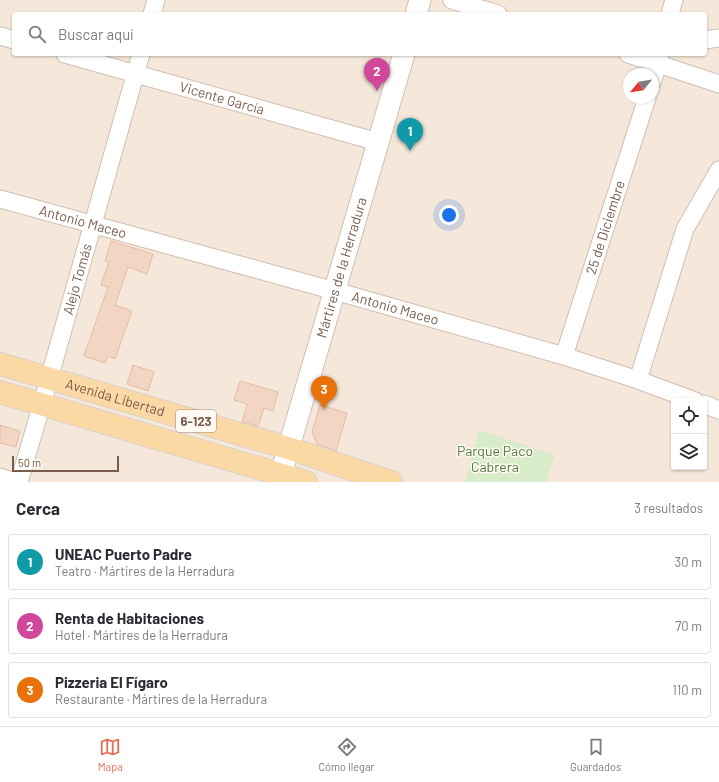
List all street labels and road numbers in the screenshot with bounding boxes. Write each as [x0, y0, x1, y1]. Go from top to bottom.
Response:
street label: Vicente García [178, 78, 266, 118]
street label: 25 de Diciembre [582, 178, 628, 276]
street label: Mártires de la Herradura [312, 195, 370, 340]
street label: Antonio Maceo [38, 201, 129, 241]
street label: Alejo Tomás [59, 241, 95, 317]
street label: Antonio Maceo [350, 287, 441, 328]
street label: Avenida Libertad [64, 375, 167, 420]
road number: 6-123 [176, 410, 216, 432]

